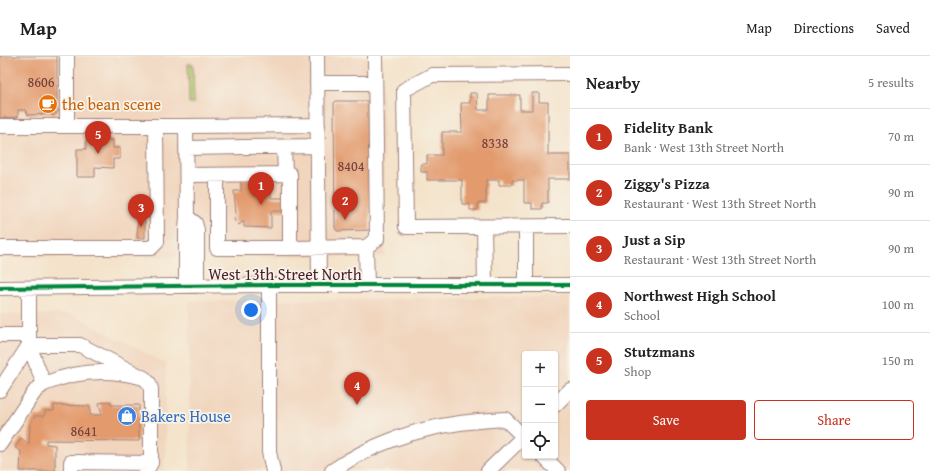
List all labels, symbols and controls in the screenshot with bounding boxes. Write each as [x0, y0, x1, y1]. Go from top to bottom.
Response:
text: Map [20, 14, 57, 42]
text: Map [746, 18, 772, 38]
text: Directions [794, 18, 854, 38]
text: Saved [876, 18, 910, 38]
text: Nearby [586, 70, 640, 95]
house number: 8606 [28, 72, 55, 92]
text: 5 results [868, 73, 914, 92]
place label: the bean scene [62, 92, 161, 116]
cafe icon: the bean scene [37, 93, 59, 115]
text: Fidelity Bank [624, 117, 713, 138]
pin: 5 [85, 121, 111, 154]
text: 1 [596, 127, 602, 146]
text: 70 m [888, 127, 914, 146]
house number: 8338 [482, 133, 509, 153]
text: Bank · West 13th Street North [624, 138, 784, 157]
house number: 8404 [338, 156, 365, 176]
pin: 1 [248, 172, 274, 205]
text: Ziggy's Pizza [624, 173, 710, 194]
text: 2 [596, 183, 602, 202]
text: 90 m [888, 183, 914, 202]
pin: 2 [332, 187, 358, 220]
pin: 3 [128, 194, 154, 227]
text: Restaurant · West 13th Street North [624, 194, 816, 213]
text: Just a Sip [624, 229, 685, 250]
text: 3 [596, 239, 602, 258]
text: 90 m [888, 239, 914, 258]
text: Restaurant · West 13th Street North [624, 250, 816, 269]
street label: West 13th Street North [208, 262, 362, 286]
text: Northwest High School [624, 285, 776, 306]
text: 4 [596, 295, 602, 314]
text: 100 m [882, 295, 914, 314]
your location [241, 300, 261, 320]
text: School [624, 306, 660, 325]
text: Stutzmans [624, 341, 695, 362]
map controls [522, 351, 558, 459]
button: + [522, 351, 558, 387]
text: 5 [596, 351, 602, 370]
text: 150 m [882, 351, 914, 370]
text: Shop [624, 362, 651, 381]
pin: 4 [344, 372, 370, 405]
button: − [522, 387, 558, 423]
button: Save [586, 400, 746, 440]
button: Share [754, 400, 914, 440]
place label: Bakers House [141, 404, 231, 428]
shop icon: Bakers House [116, 405, 138, 427]
house number: 8641 [71, 421, 97, 441]
button: locate [522, 423, 558, 459]

